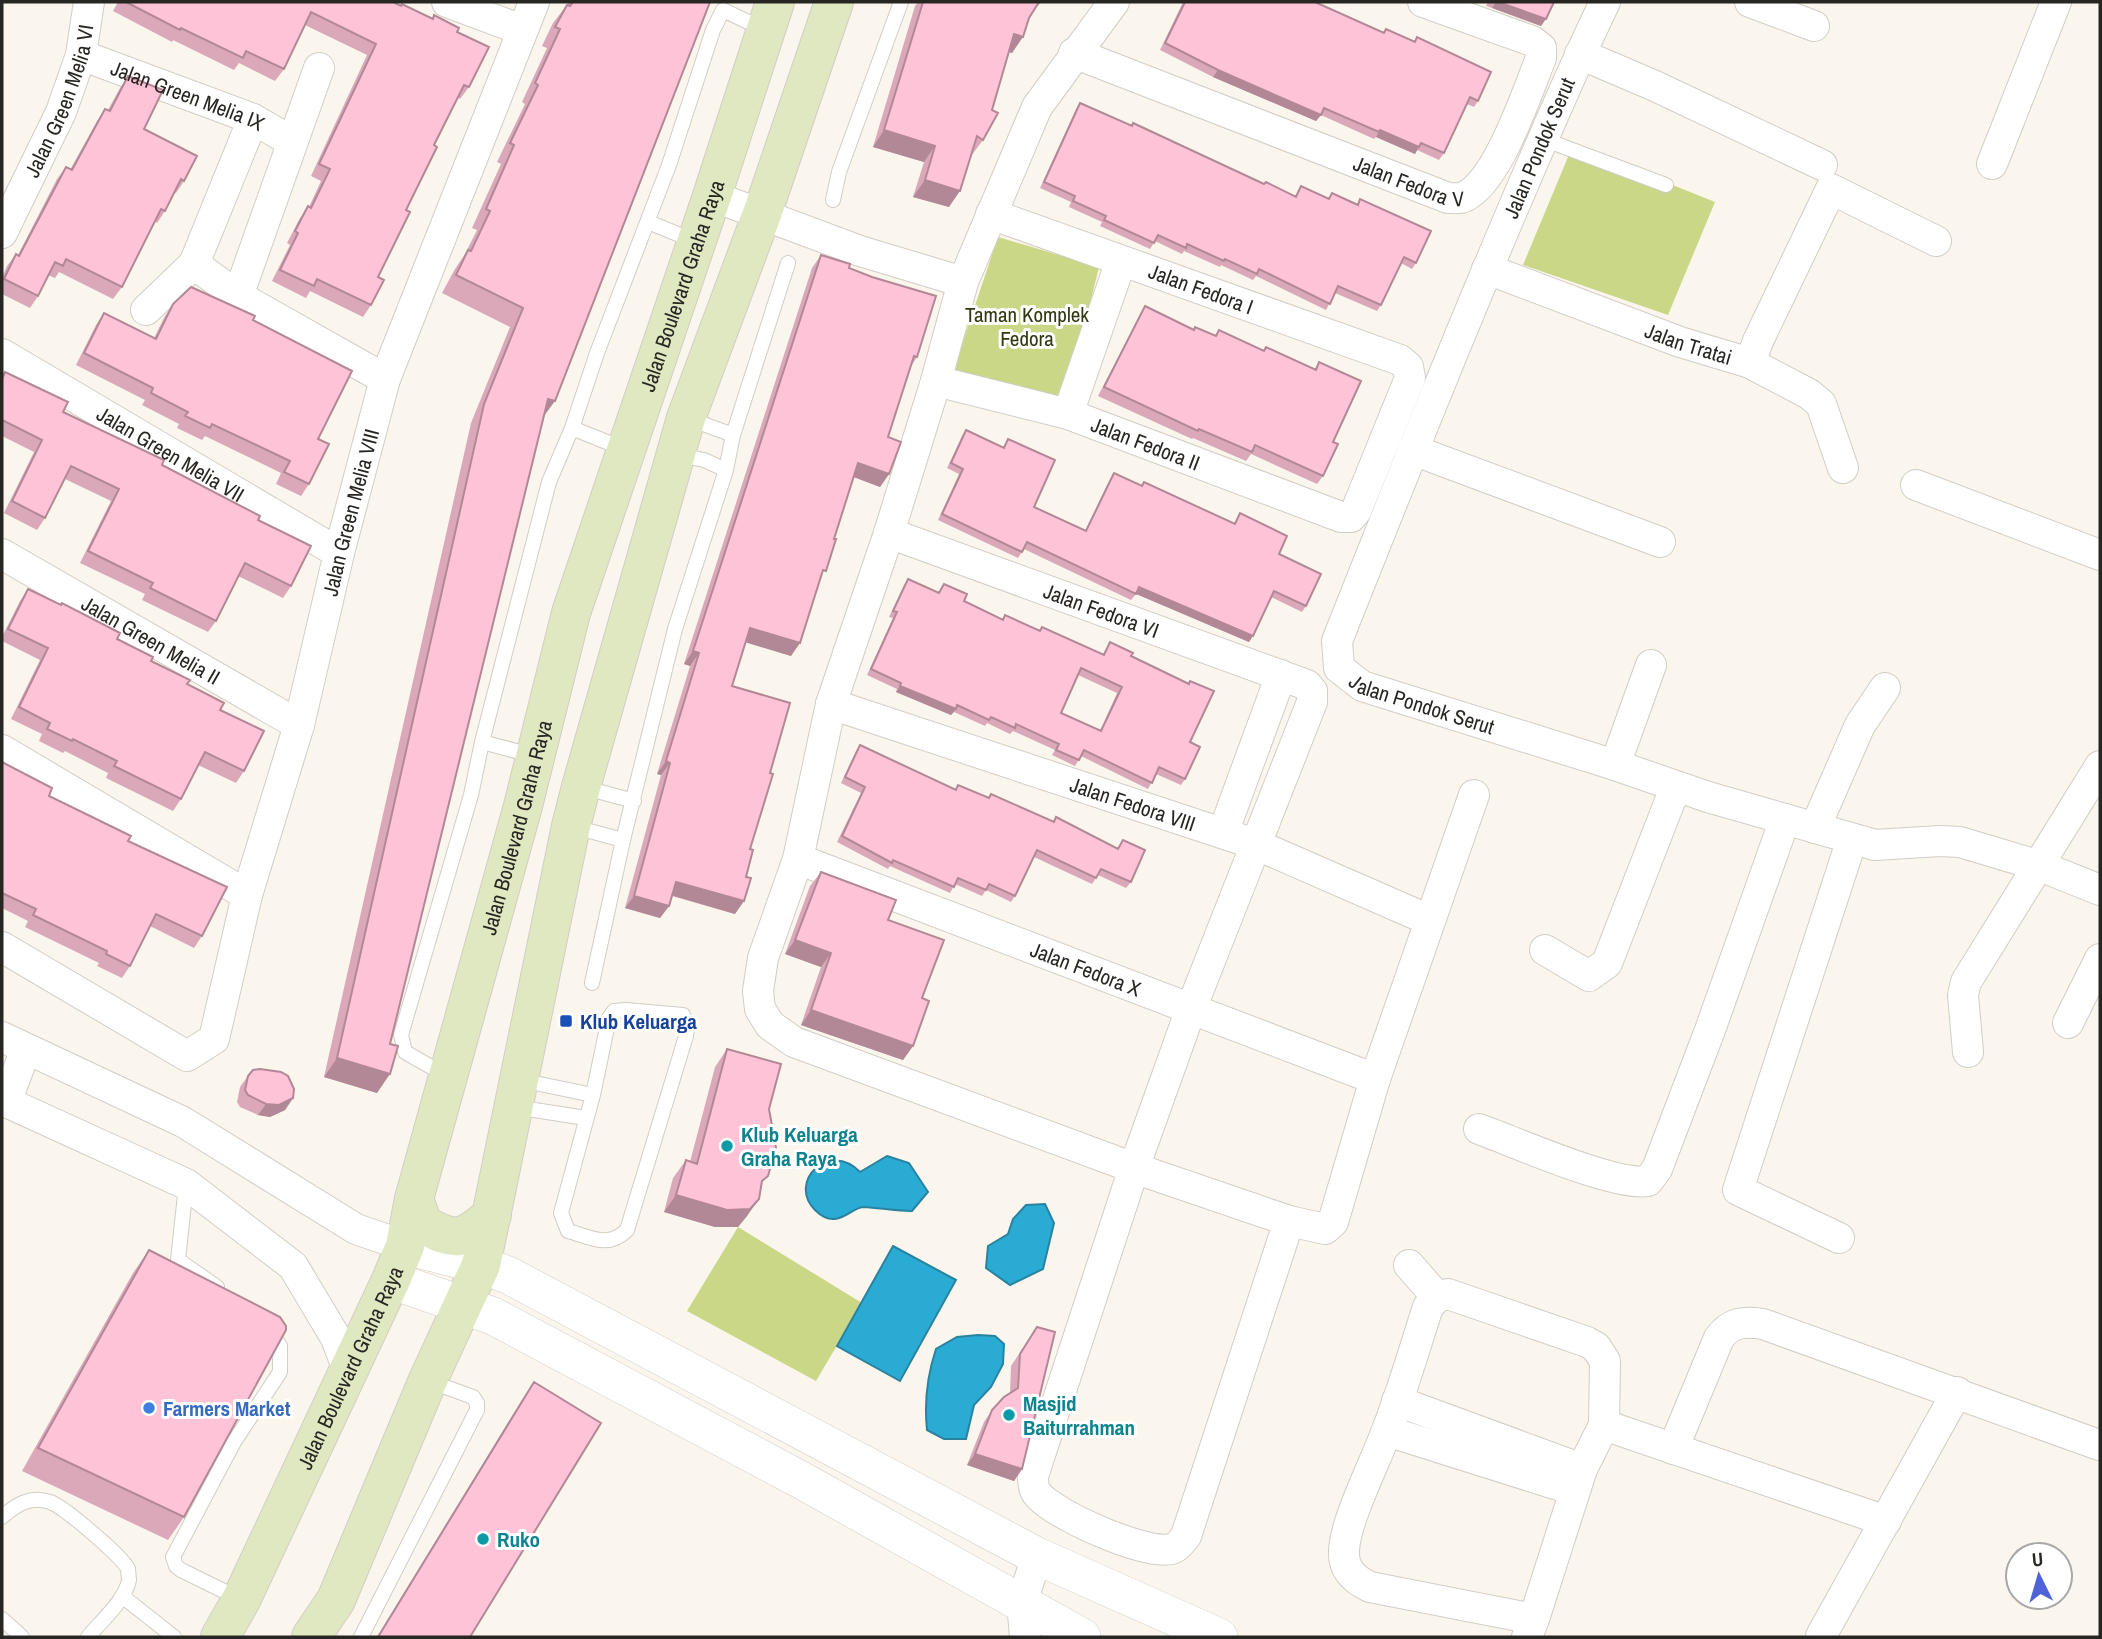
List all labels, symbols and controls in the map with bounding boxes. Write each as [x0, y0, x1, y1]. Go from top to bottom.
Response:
street label: Jalan Green Melia VI [17, 22, 100, 182]
street label: Jalan Green Melia IX [107, 53, 271, 138]
street label: Jalan Pondok Serut [1496, 73, 1582, 223]
street label: Jalan Fedora V [1349, 148, 1465, 213]
street label: Jalan Boulevard Graha Raya [633, 176, 731, 395]
street label: Jalan Fedora I [1145, 257, 1257, 321]
park label: Taman Komplek Fedora [965, 300, 1089, 353]
street label: Jalan Tratai [1641, 316, 1736, 371]
street label: Jalan Green Melia VII [92, 399, 250, 509]
street label: Jalan Fedora II [1087, 410, 1204, 477]
street label: Jalan Green Melia VIII [315, 426, 386, 599]
street label: Jalan Fedora VI [1040, 576, 1163, 645]
street label: Jalan Green Melia II [77, 589, 226, 691]
street label: Jalan Pondok Serut [1343, 667, 1498, 741]
street label: Jalan Boulevard Graha Raya [473, 716, 558, 938]
street label: Jalan Fedora VIII [1067, 769, 1199, 838]
street label: Jalan Fedora X [1026, 935, 1146, 1003]
place label: Klub Keluarga [580, 1007, 697, 1036]
marker: Klub Keluarga [558, 1013, 574, 1029]
place label: Klub Keluarga Graha Raya [741, 1120, 858, 1173]
marker: Klub Keluarga Graha Raya [719, 1138, 735, 1154]
street label: Jalan Boulevard Graha Raya [290, 1261, 410, 1474]
place label: Masjid Baiturrahman [1023, 1389, 1135, 1442]
place label: Farmers Market [163, 1394, 291, 1423]
marker: Farmers Market [141, 1400, 157, 1416]
marker: Masjid Baiturrahman [1001, 1407, 1017, 1423]
place label: Ruko [497, 1525, 540, 1554]
marker: Ruko [475, 1531, 491, 1547]
north arrow [2004, 1541, 2074, 1611]
text: U [2031, 1546, 2044, 1573]

